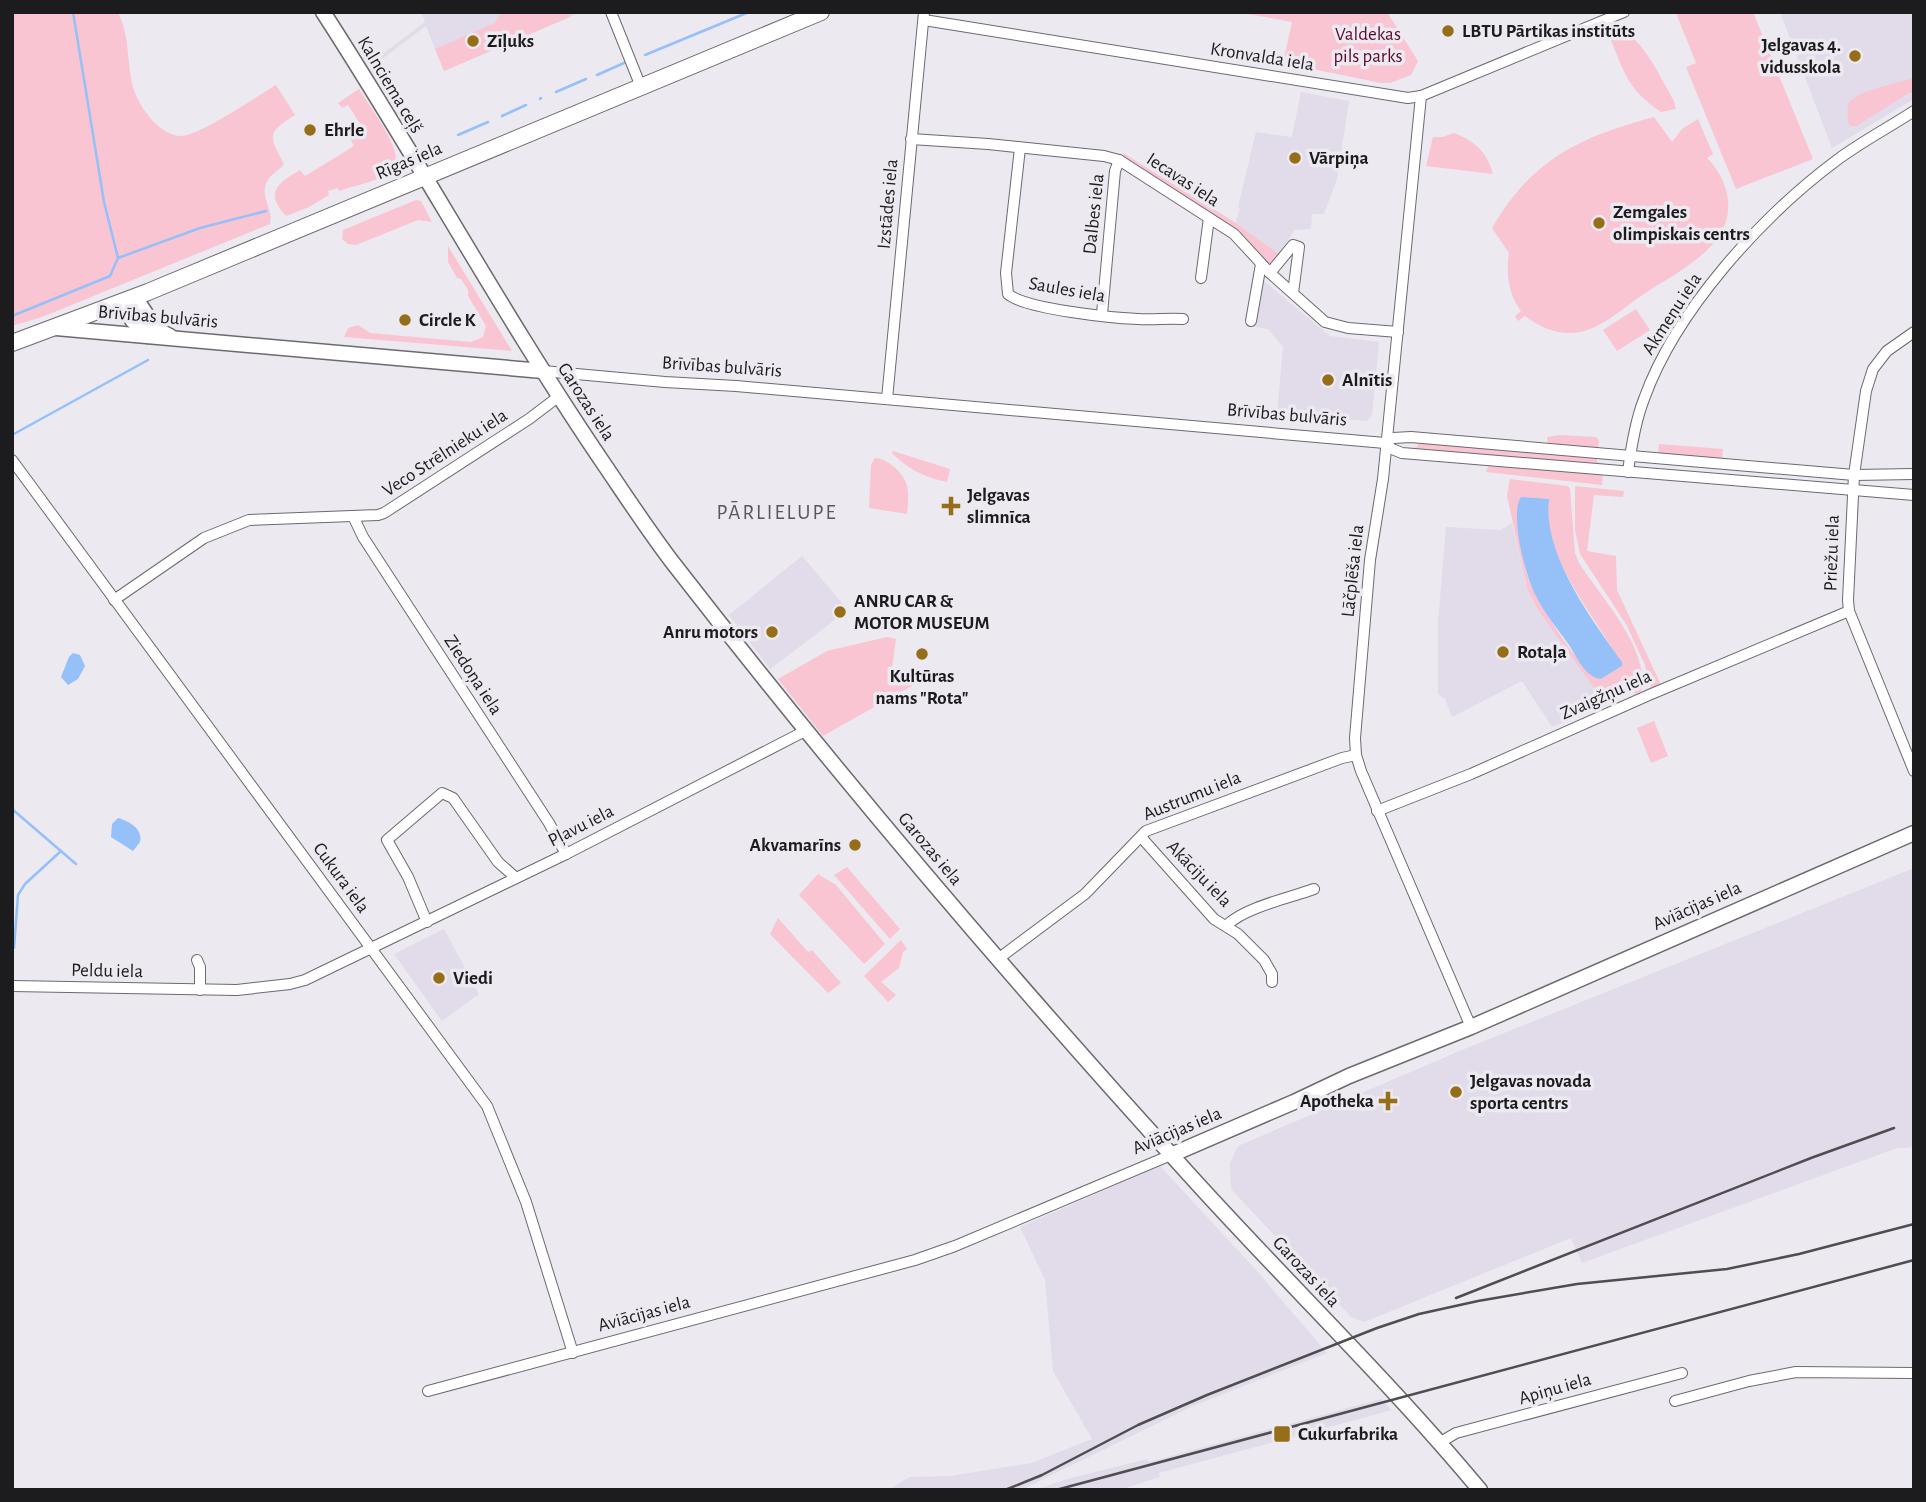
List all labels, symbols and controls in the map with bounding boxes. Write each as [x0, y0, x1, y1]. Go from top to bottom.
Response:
place label: LBTU Pārtikas institūts [1462, 22, 1635, 41]
marker: LBTU Pārtikas institūts [1440, 23, 1456, 39]
park label: Valdekas pils parks [1333, 25, 1403, 66]
place label: Zīļuks [487, 32, 534, 53]
street label: Kalnciema ceļš [353, 33, 426, 137]
marker: Zīļuks [465, 33, 481, 49]
place label: Jelgavas 4. vidusskola [1760, 36, 1841, 77]
street label: Kronvalda iela [1209, 39, 1315, 75]
marker: Jelgavas 4. vidusskola [1847, 48, 1863, 64]
place label: Ehrle [324, 121, 364, 140]
marker: Ehrle [302, 122, 318, 138]
street label: Rīgas iela [373, 139, 445, 183]
place label: Vārpiņa [1309, 149, 1369, 170]
street label: Iecavas iela [1143, 150, 1223, 211]
marker: Vārpiņa [1287, 150, 1303, 166]
street label: Izstādes iela [875, 158, 901, 250]
street label: Dalbes iela [1080, 172, 1108, 255]
place label: Zemgales olimpiskais centrs [1613, 203, 1750, 244]
marker: Zemgales olimpiskais centrs [1591, 215, 1607, 231]
street label: Akmeņu iela [1639, 270, 1706, 359]
street label: Saules iela [1027, 274, 1107, 306]
street label: Brīvības bulvāris [97, 302, 219, 332]
place label: Circle K [419, 311, 476, 330]
marker: Circle K [397, 312, 413, 328]
street label: Brīvības bulvāris [661, 353, 783, 381]
street label: Garozas iela [554, 360, 618, 444]
place label: Alnītis [1342, 371, 1392, 390]
marker: Alnītis [1320, 372, 1336, 388]
street label: Brīvības bulvāris [1226, 400, 1348, 430]
street label: Veco Strēlnieku iela [379, 406, 511, 500]
place label: Jelgavas slimnīca [967, 486, 1031, 527]
marker: Jelgavas slimnīca [941, 496, 961, 516]
district label: PĀRLIELUPE [716, 501, 838, 523]
street label: Priežu iela [1821, 514, 1843, 592]
street label: Lāčplēša iela [1339, 524, 1367, 618]
place label: ANRU CAR & MOTOR MUSEUM [854, 592, 990, 633]
marker: ANRU CAR & MOTOR MUSEUM [832, 604, 848, 620]
place label: Anru motors [663, 623, 758, 642]
marker: Anru motors [764, 624, 780, 640]
street label: Ziedoņa iela [439, 632, 506, 719]
place label: Rotaļa [1517, 643, 1567, 664]
marker: Rotaļa [1495, 644, 1511, 660]
marker: Kultūras nams "Rota" [914, 646, 930, 662]
street label: Zvaigžņu iela [1558, 666, 1655, 724]
place label: Kultūras nams "Rota" [876, 667, 968, 708]
street label: Austrumu iela [1140, 768, 1244, 824]
street label: Pļavu iela [545, 801, 618, 851]
street label: Garozas iela [894, 809, 966, 889]
place label: Akvamarīns [750, 836, 841, 855]
marker: Akvamarīns [847, 837, 863, 853]
street label: Akāciju iela [1163, 837, 1235, 911]
street label: Cukura iela [309, 839, 373, 917]
street label: Aviācijas iela [1650, 878, 1744, 934]
street label: Peldu iela [71, 961, 143, 981]
place label: Viedi [453, 969, 493, 988]
marker: Viedi [431, 970, 447, 986]
place label: Jelgavas novada sporta centrs [1470, 1072, 1591, 1113]
marker: Jelgavas novada sporta centrs [1448, 1084, 1464, 1100]
place label: Apotheka [1300, 1092, 1374, 1111]
marker: Apotheka [1380, 1093, 1396, 1109]
street label: Aviācijas iela [1130, 1104, 1225, 1158]
street label: Garozas iela [1269, 1233, 1343, 1311]
street label: Aviācijas iela [596, 1293, 692, 1335]
street label: Apiņu iela [1517, 1370, 1594, 1409]
marker: Cukurfabrika [1272, 1424, 1292, 1444]
place label: Cukurfabrika [1298, 1425, 1398, 1444]

